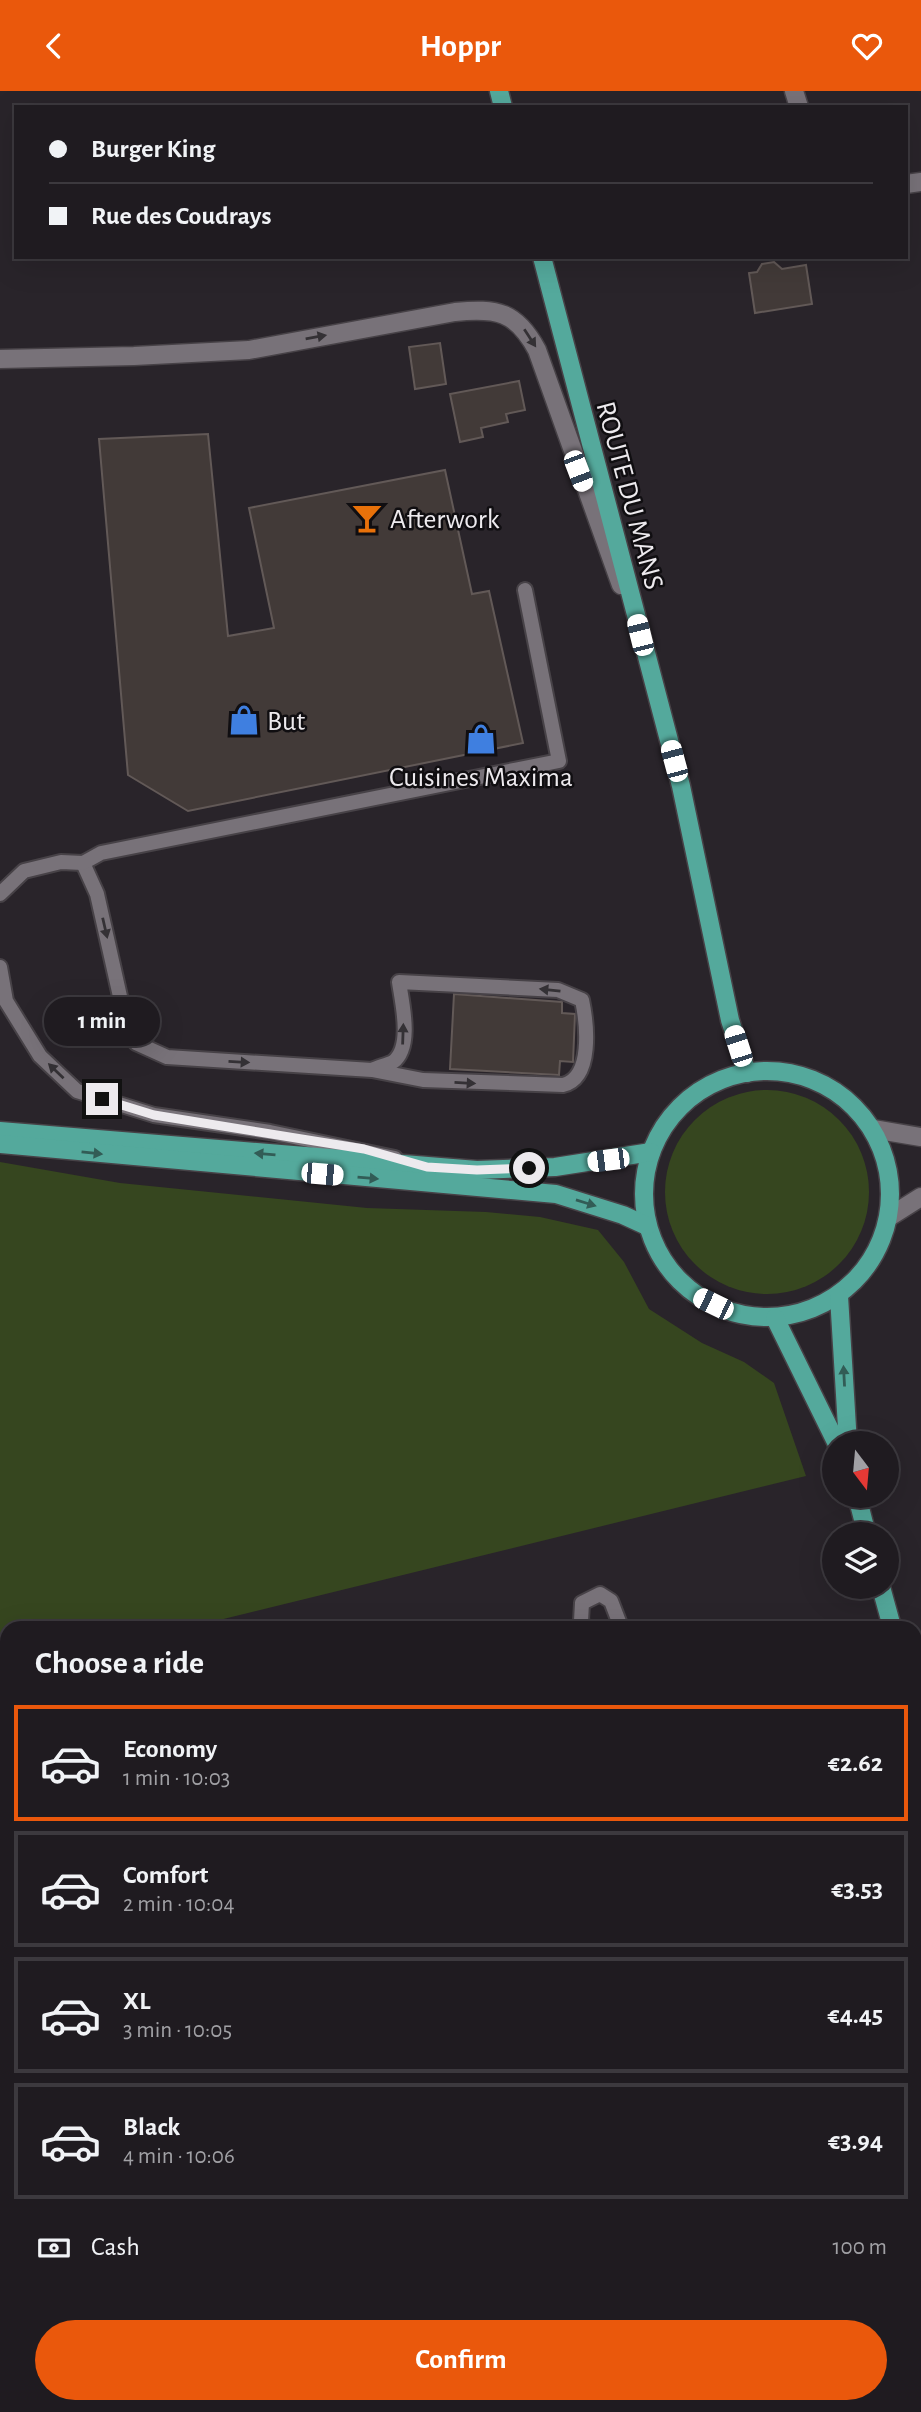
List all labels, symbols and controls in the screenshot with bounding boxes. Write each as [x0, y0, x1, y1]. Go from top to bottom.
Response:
icon: back [35, 27, 73, 65]
icon: heart [848, 27, 886, 65]
text: Hoppr [420, 30, 501, 62]
text: Burger King [91, 136, 215, 162]
text: Rue des Coudrays [91, 203, 271, 229]
one-way arrow [523, 329, 537, 347]
one-way arrow [305, 332, 327, 343]
street label: ROUTE DU MANS [591, 399, 668, 592]
car [561, 448, 596, 494]
bar icon: Afterwork [350, 501, 384, 535]
place label: Afterwork [390, 506, 500, 534]
car [625, 612, 656, 658]
shop icon: But [227, 703, 261, 737]
place label: But [267, 708, 305, 736]
shop icon: Cuisines Maxima [464, 722, 498, 756]
car [659, 738, 690, 784]
place label: Cuisines Maxima [389, 764, 573, 792]
one-way arrow [99, 917, 110, 939]
one-way arrow [539, 985, 561, 996]
callout: 1 min [44, 997, 160, 1047]
text: 1 min [78, 1010, 126, 1033]
one-way arrow [397, 1023, 409, 1045]
car [722, 1023, 755, 1069]
one-way arrow [228, 1057, 250, 1068]
one-way arrow [48, 1063, 65, 1080]
one-way arrow [454, 1078, 476, 1089]
route end [86, 1083, 118, 1115]
car [586, 1147, 631, 1173]
one-way arrow [81, 1148, 103, 1159]
one-way arrow [254, 1148, 276, 1159]
route start [513, 1152, 545, 1184]
car [301, 1162, 344, 1186]
one-way arrow [357, 1173, 379, 1184]
one-way arrow [576, 1199, 597, 1209]
car [690, 1285, 737, 1323]
one-way arrow [839, 1364, 850, 1386]
north arrow [822, 1431, 900, 1509]
map controls [822, 1431, 899, 1599]
button: layers [822, 1522, 899, 1599]
text: Choose a ride [35, 1647, 204, 1679]
icon: car [39, 1732, 102, 1795]
text: Economy [123, 1736, 217, 1762]
text: €2.62 [828, 1750, 883, 1776]
text: 1 min · 10:03 [123, 1767, 230, 1790]
icon: car [39, 1858, 102, 1921]
text: Comfort [123, 1862, 208, 1888]
text: €3.53 [831, 1876, 883, 1902]
text: 2 min · 10:04 [123, 1893, 234, 1916]
icon: car [39, 1984, 102, 2047]
text: XL [123, 1988, 150, 2014]
text: €4.45 [828, 2002, 883, 2028]
text: 3 min · 10:05 [123, 2019, 232, 2042]
icon: car [39, 2110, 102, 2173]
text: Black [123, 2114, 180, 2140]
text: €3.94 [828, 2128, 883, 2154]
text: 4 min · 10:06 [123, 2145, 235, 2168]
icon: cash [35, 2229, 73, 2267]
text: Cash [91, 2234, 140, 2260]
text: 100 m [833, 2236, 887, 2259]
button: Confirm [35, 2320, 887, 2400]

